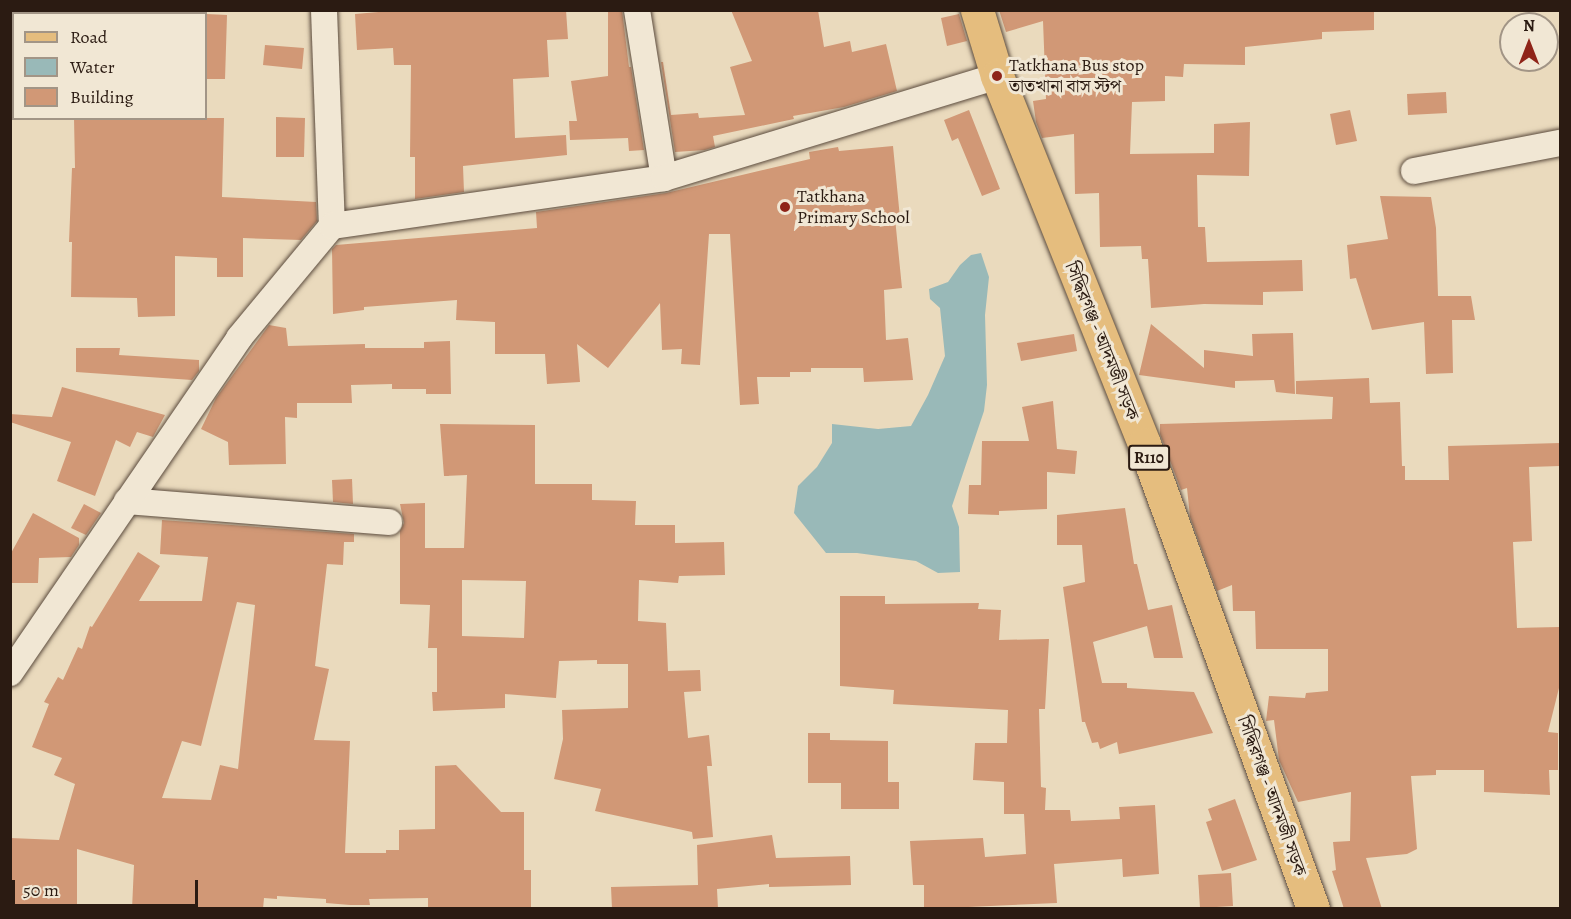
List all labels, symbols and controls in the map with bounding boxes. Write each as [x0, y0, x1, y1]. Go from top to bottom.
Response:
legend [12, 12, 207, 120]
north arrow [1499, 12, 1559, 72]
text: N [1523, 15, 1535, 37]
text: Road [70, 25, 107, 49]
text: Water [70, 55, 115, 79]
place label: Tatkhana Bus stop তাতখানা বাস স্টপ [1009, 55, 1144, 98]
marker: Tatkhana Bus stop তাতখানা বাস স্টপ [990, 69, 1004, 83]
text: Building [70, 85, 134, 109]
place label: Tatkhana Primary School [797, 186, 910, 228]
marker: Tatkhana Primary School [778, 200, 792, 214]
street label: সিদ্ধিরগঞ্জ - আদমজী সড়ক [1060, 259, 1144, 423]
road number: R110 [1128, 445, 1170, 471]
street label: সিদ্ধিরগঞ্জ - আদমজী সড়ক [1233, 713, 1311, 879]
scale bar [15, 868, 201, 906]
text: 50 m [23, 878, 59, 902]

